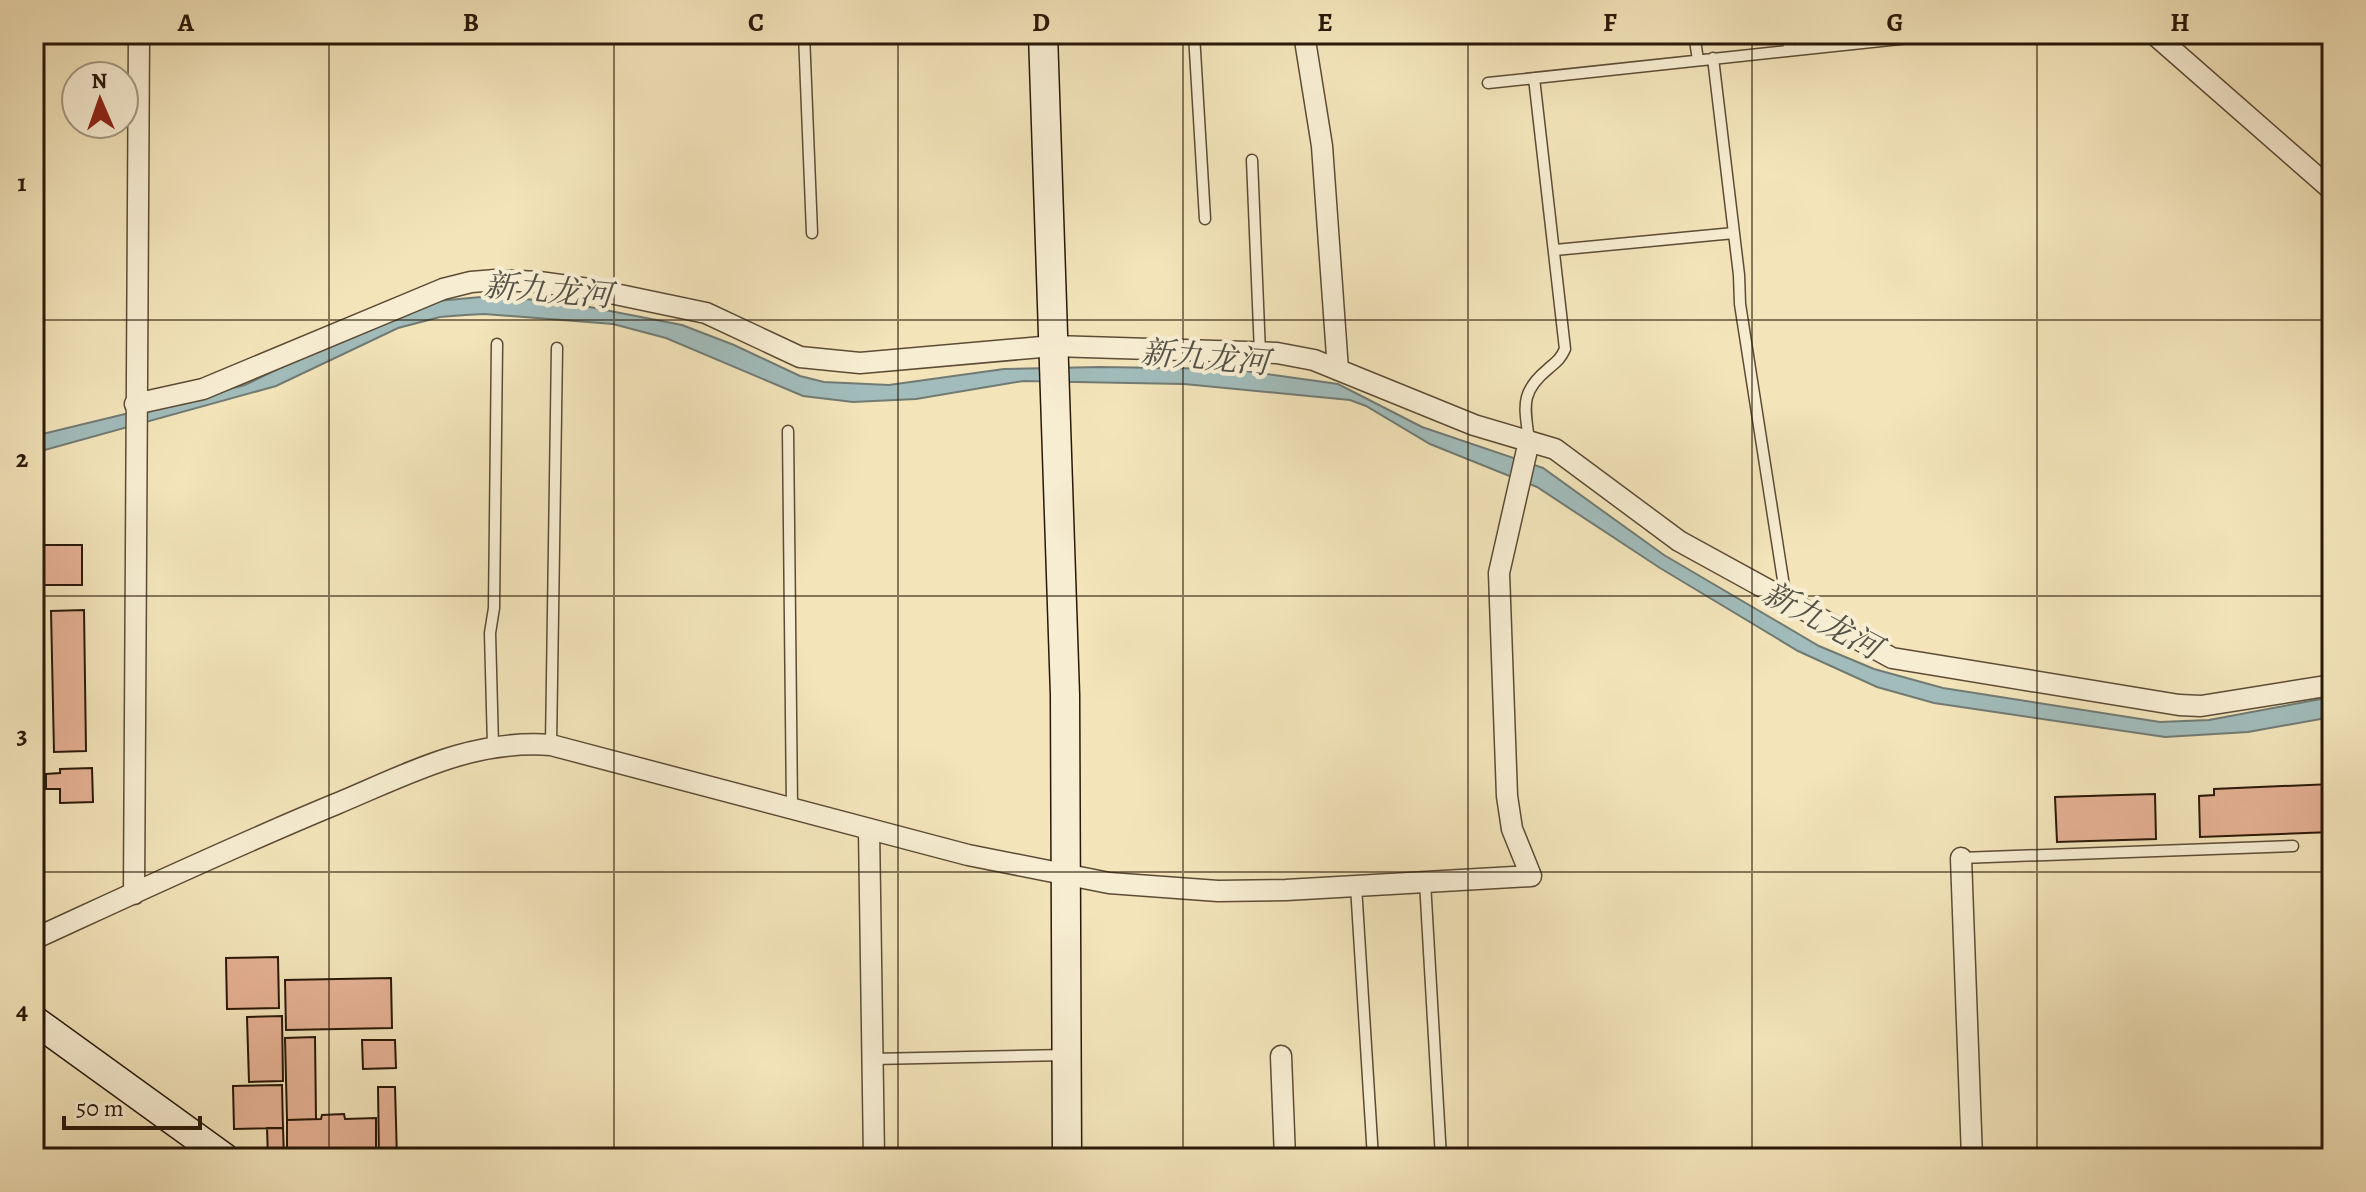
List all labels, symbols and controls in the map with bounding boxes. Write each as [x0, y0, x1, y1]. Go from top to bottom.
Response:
text: A [177, 5, 195, 40]
text: B [463, 5, 479, 40]
text: C [748, 5, 764, 40]
text: D [1032, 5, 1050, 40]
text: E [1317, 5, 1333, 40]
text: F [1603, 5, 1617, 40]
text: G [1886, 5, 1904, 40]
text: H [2170, 5, 2190, 40]
north arrow [60, 60, 140, 140]
text: N [91, 66, 108, 96]
text: 1 [17, 165, 27, 200]
water label: 新九龙河 [482, 263, 619, 318]
water label: 新九龙河 [1139, 330, 1276, 385]
text: 2 [16, 441, 29, 476]
water label: 新九龙河 [1755, 571, 1893, 672]
text: 3 [16, 717, 28, 752]
text: 4 [16, 993, 28, 1028]
scale bar [64, 1080, 200, 1130]
text: 50 m [76, 1092, 124, 1124]

